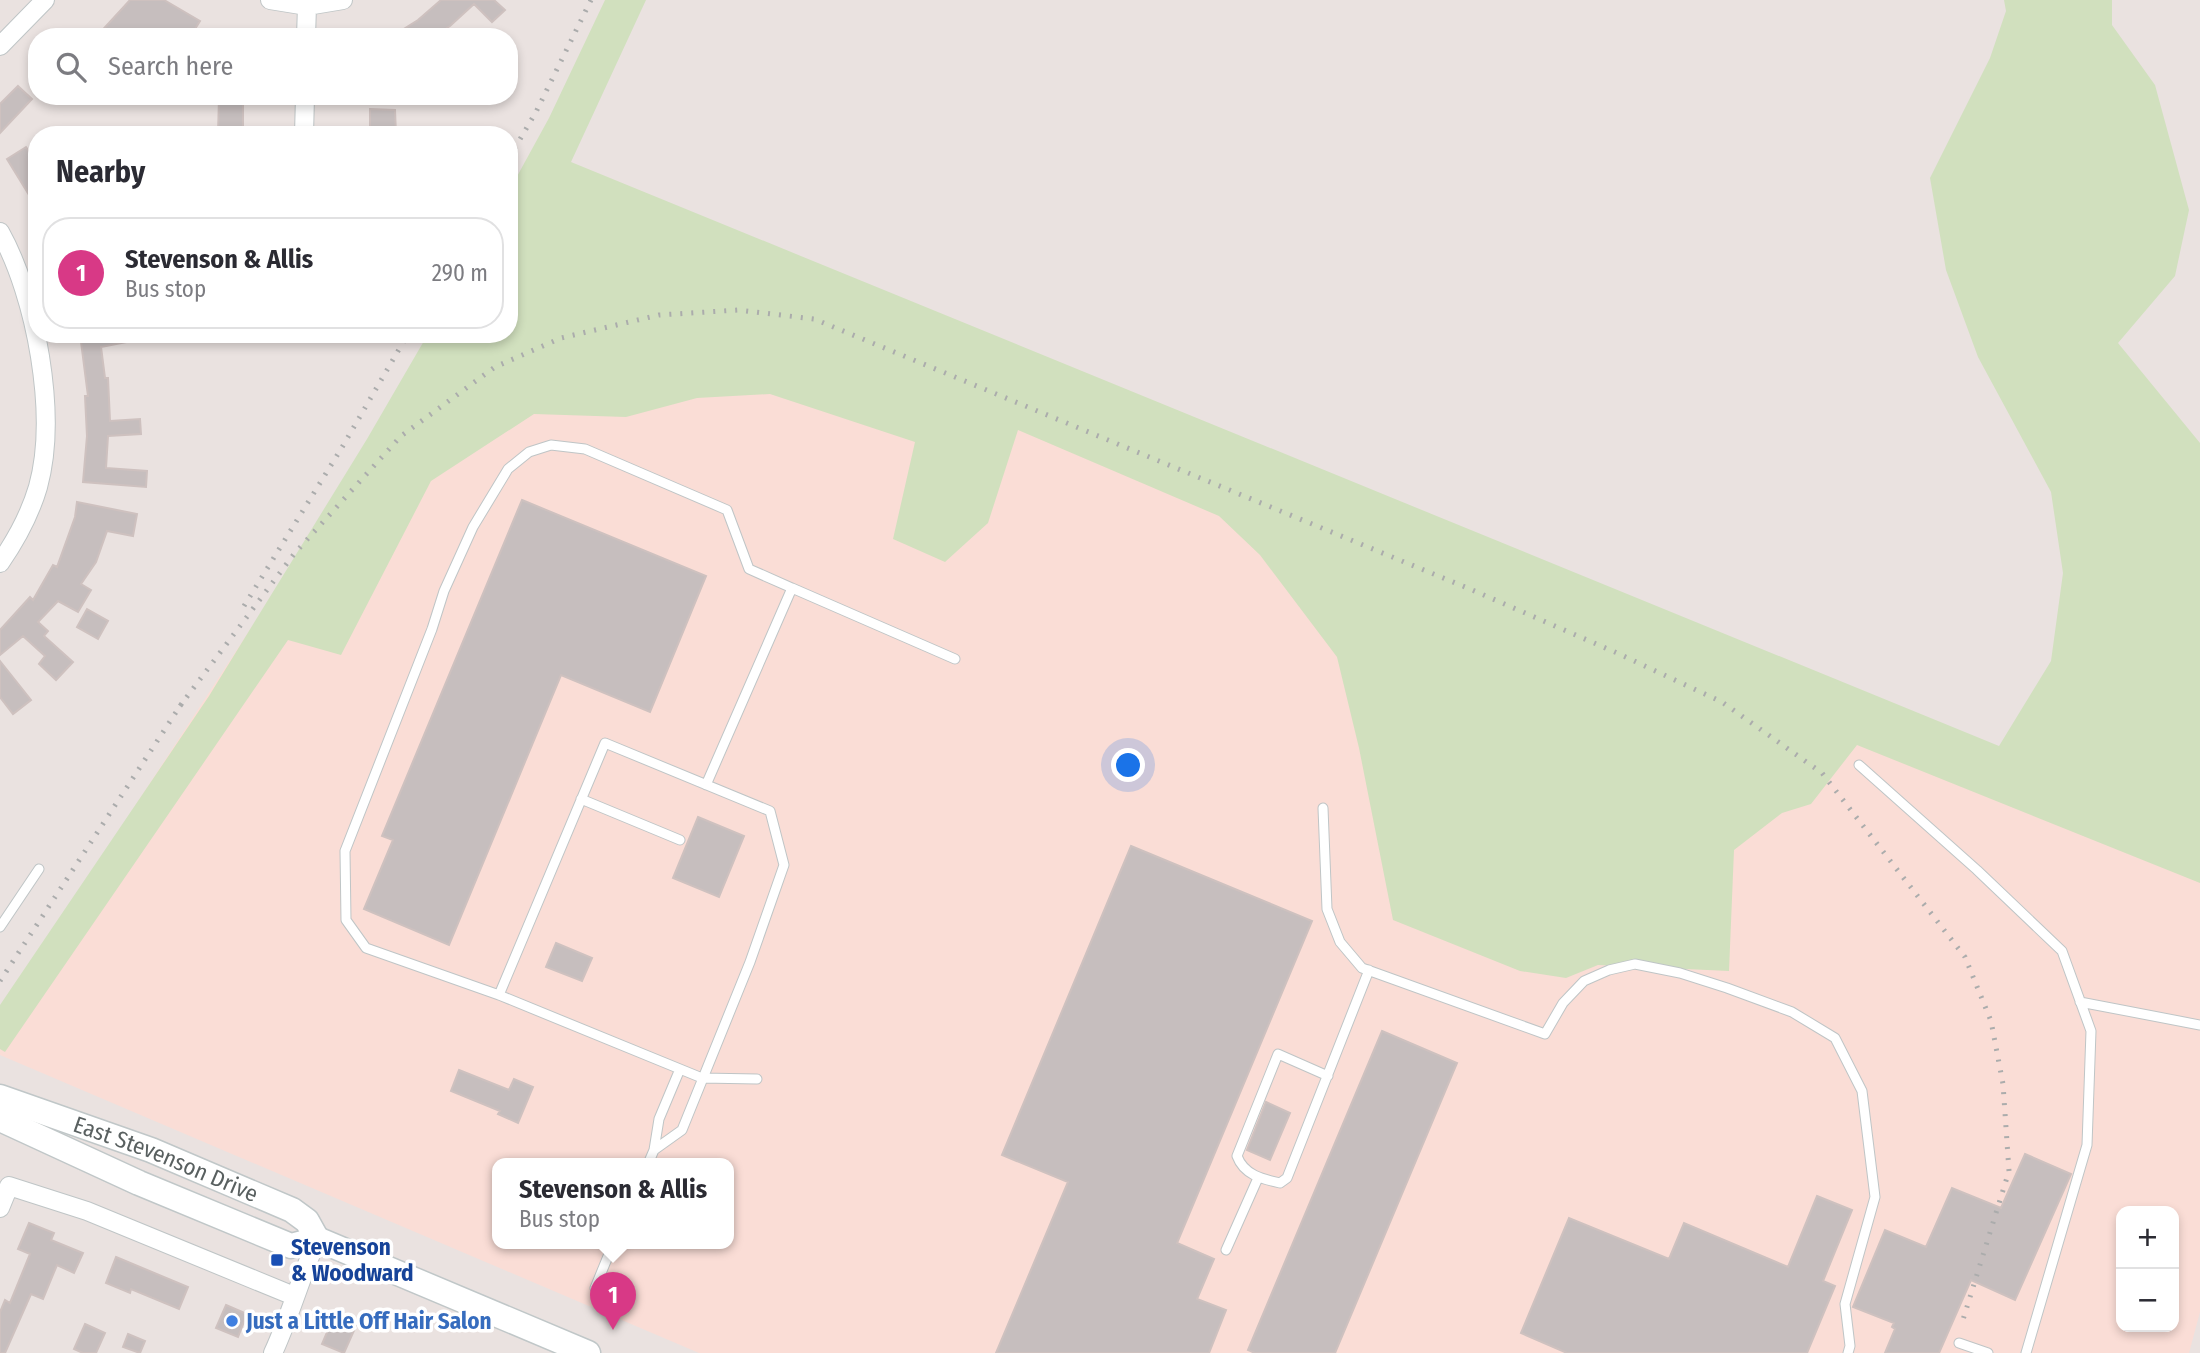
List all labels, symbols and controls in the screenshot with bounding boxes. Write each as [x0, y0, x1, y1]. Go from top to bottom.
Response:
search box [28, 28, 518, 105]
icon: search [52, 48, 90, 86]
text: Search here [108, 51, 233, 82]
text: Nearby [56, 154, 145, 190]
text: Stevenson & Allis [125, 244, 313, 275]
text: 1 [76, 259, 86, 287]
text: 290 m [432, 259, 488, 287]
text: Bus stop [125, 275, 206, 303]
your location [1111, 748, 1145, 782]
street label: East Stevenson Drive [70, 1110, 262, 1208]
popup [492, 1158, 734, 1249]
text: Stevenson & Allis [519, 1174, 707, 1205]
text: Bus stop [519, 1205, 600, 1233]
map controls [2116, 1206, 2179, 1332]
button: + [2116, 1206, 2179, 1269]
place label: Stevenson & Woodward [291, 1233, 414, 1287]
marker: Stevenson & Woodward [269, 1252, 285, 1268]
button: − [2116, 1269, 2179, 1332]
pin: 1 [590, 1272, 636, 1330]
place label: Just a Little Off Hair Salon [245, 1307, 491, 1335]
marker: Just a Little Off Hair Salon [224, 1313, 240, 1329]

